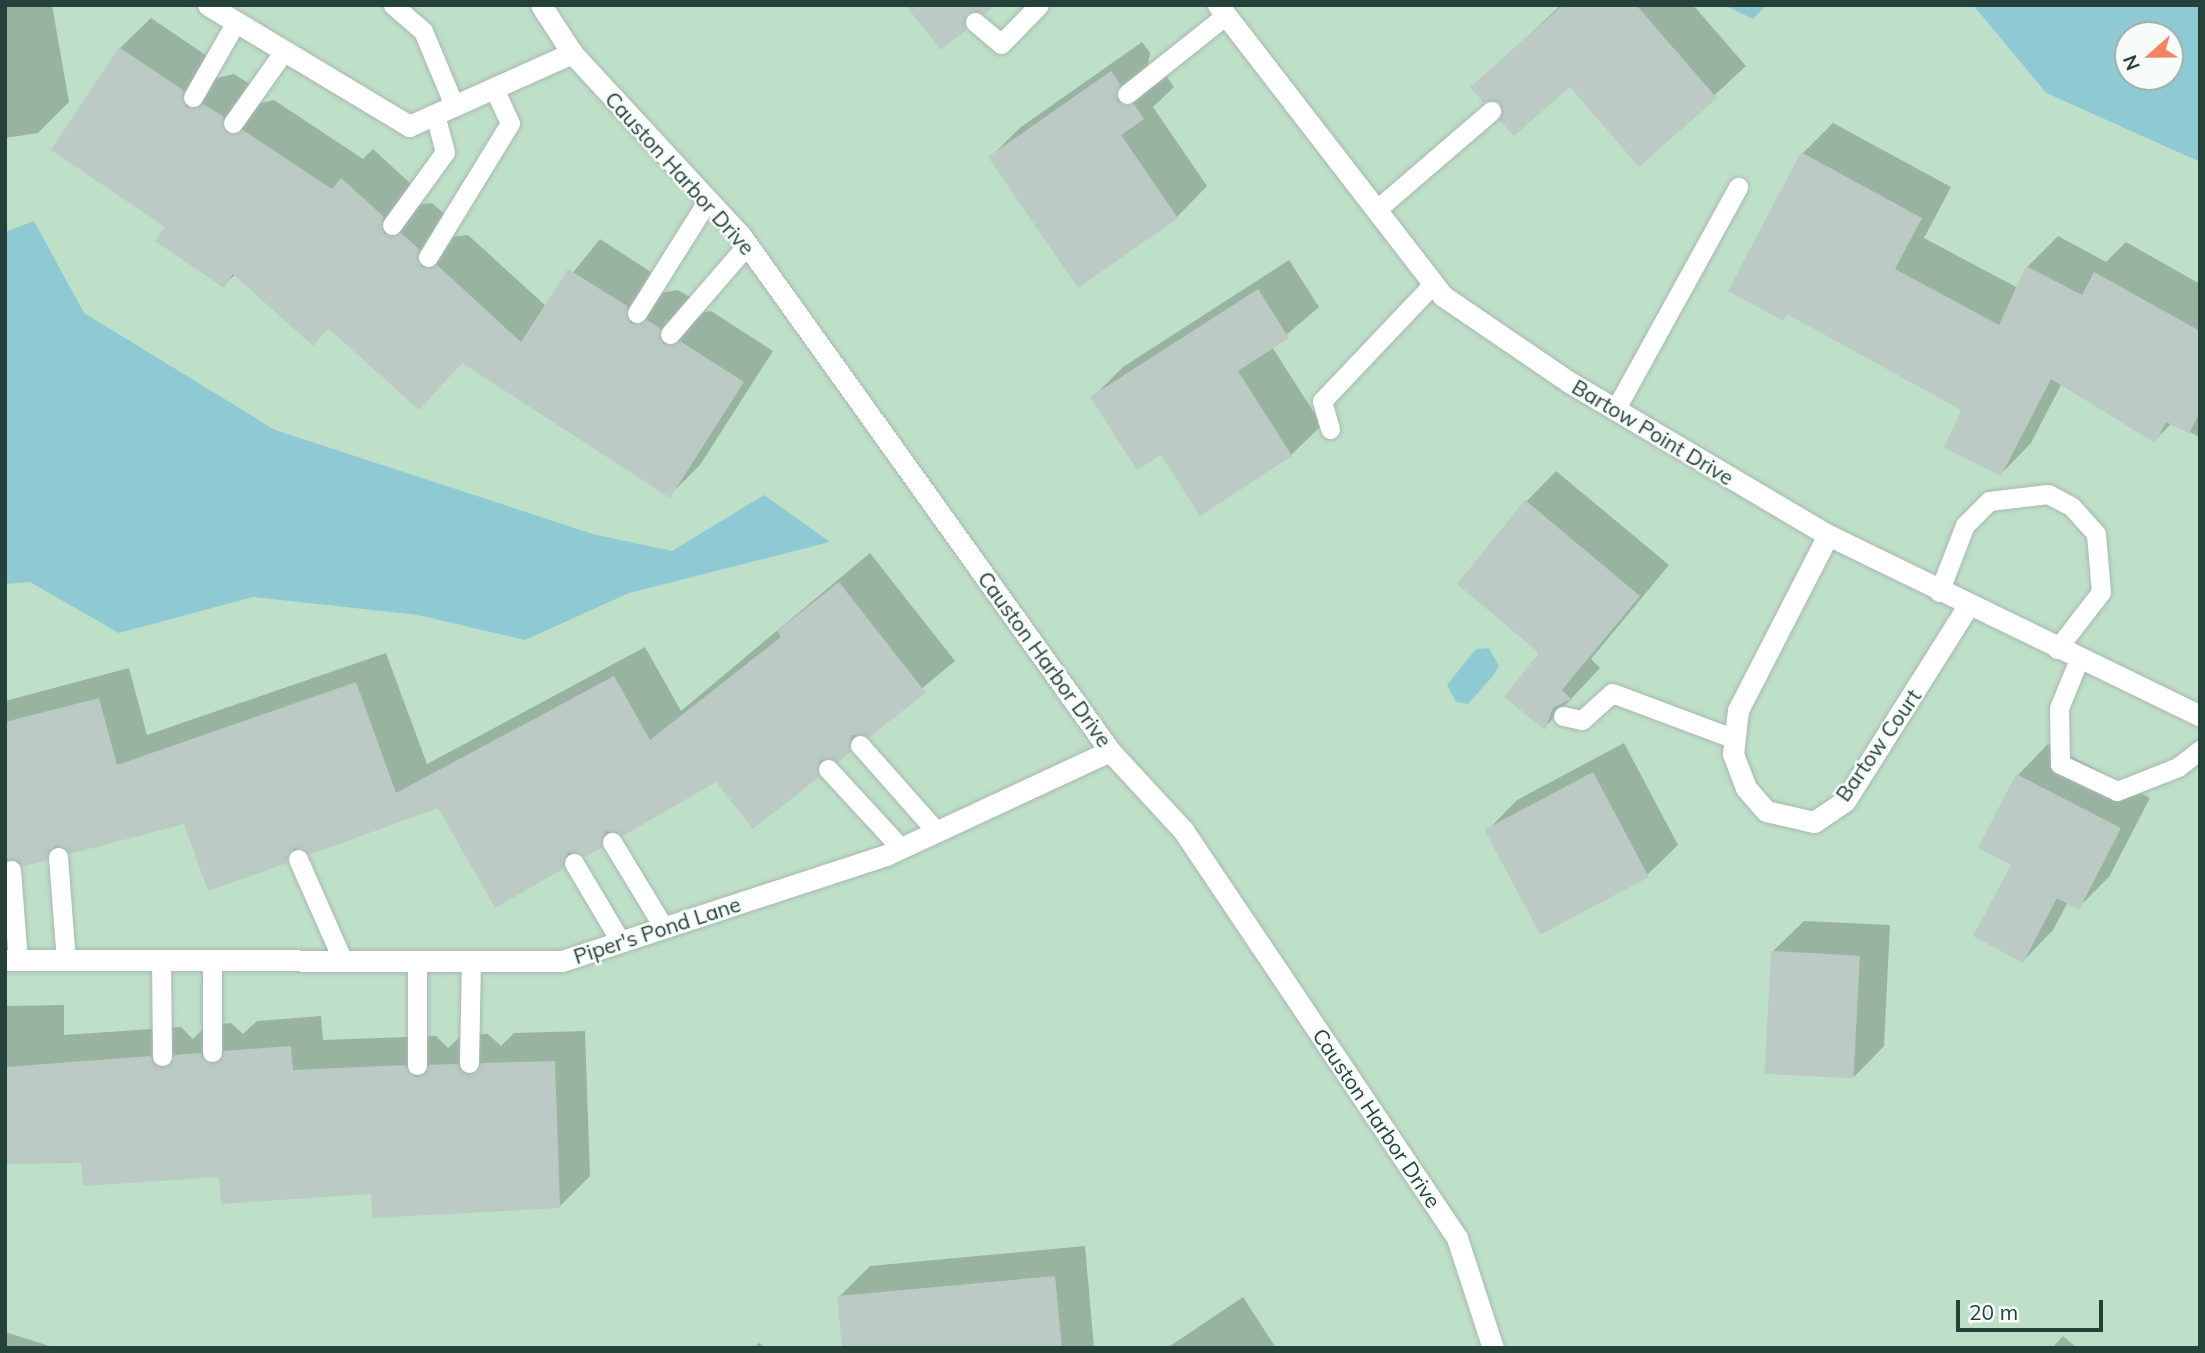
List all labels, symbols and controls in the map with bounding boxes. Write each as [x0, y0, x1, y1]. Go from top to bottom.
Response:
north arrow [2114, 21, 2184, 91]
text: N [2117, 52, 2145, 74]
street label: Causton Harbor Drive [600, 86, 760, 260]
street label: Bartow Point Drive [1568, 374, 1738, 490]
street label: Causton Harbor Drive [973, 566, 1117, 752]
street label: Bartow Court [1830, 684, 1926, 806]
street label: Piper's Pond Lane [570, 891, 744, 969]
street label: Causton Harbor Drive [1308, 1024, 1446, 1212]
scale bar [1960, 1286, 2107, 1330]
text: 20 m [1969, 1299, 2018, 1325]

